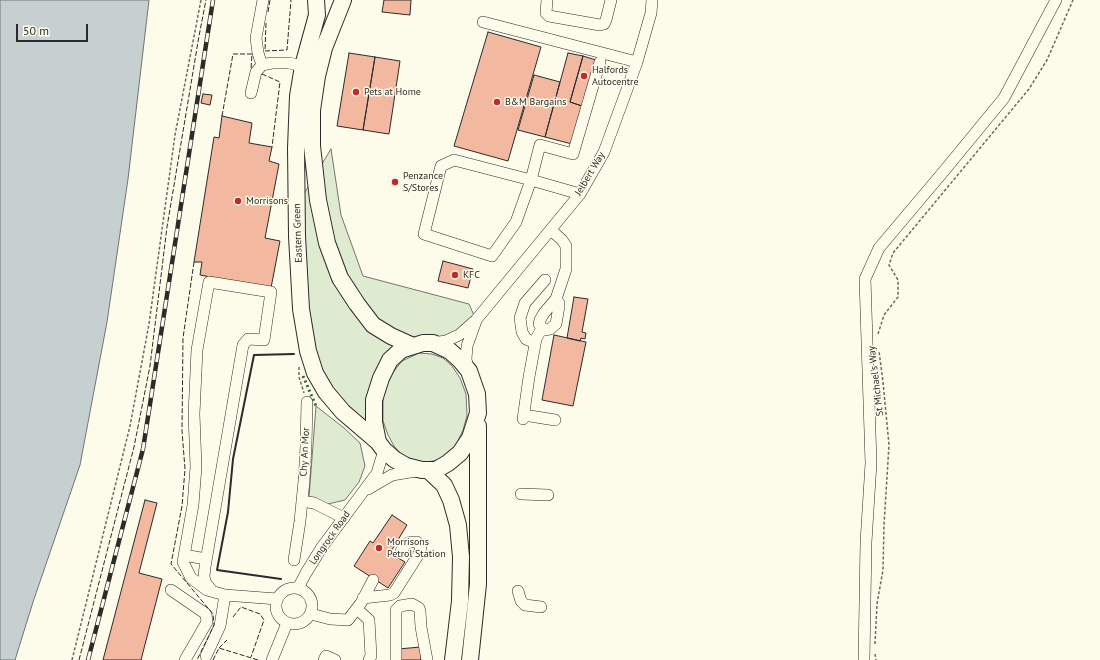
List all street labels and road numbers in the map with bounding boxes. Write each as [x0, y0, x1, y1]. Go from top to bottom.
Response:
street label: Jelbert Way [572, 150, 608, 198]
street label: Eastern Green [291, 203, 305, 263]
street label: St Michael's Way [866, 345, 886, 417]
street label: Chy An Mor [298, 427, 312, 477]
street label: Longrock Road [307, 509, 353, 567]

